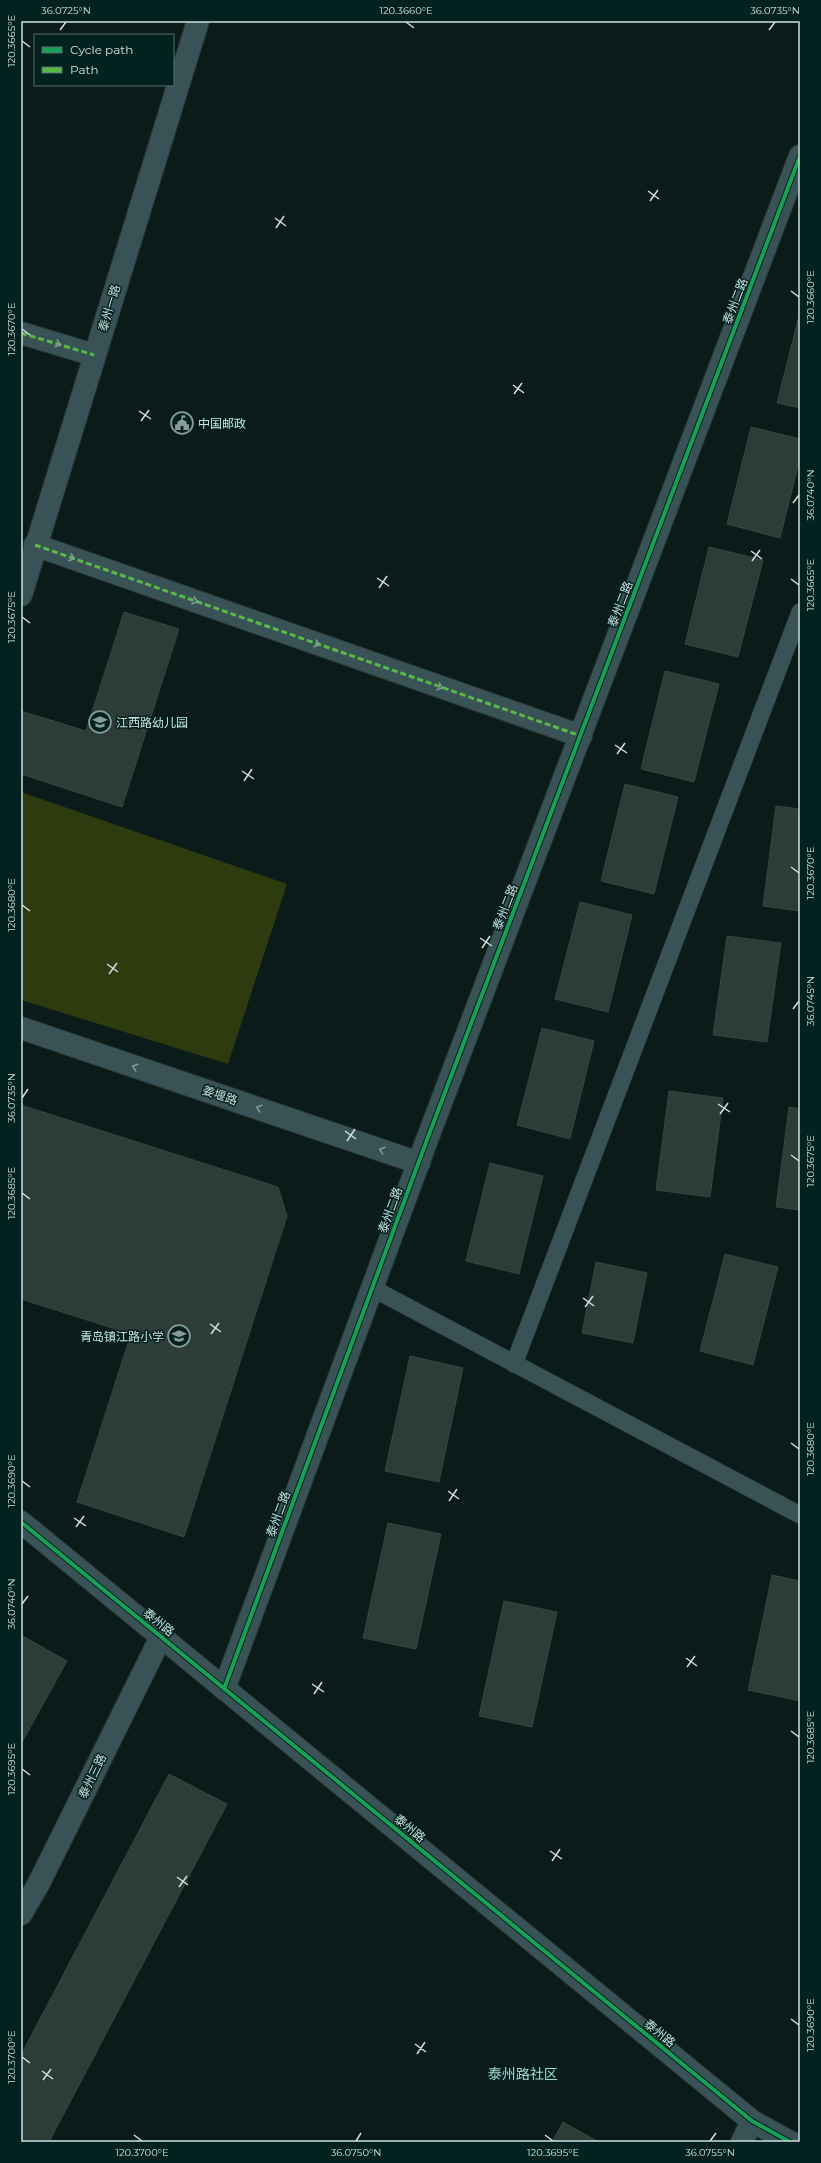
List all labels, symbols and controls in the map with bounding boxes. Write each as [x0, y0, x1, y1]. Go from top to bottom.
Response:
text: 36.0725°N [41, 4, 91, 17]
text: 120.3660°E [379, 4, 433, 17]
text: 36.0735°N [750, 4, 800, 17]
text: 120.3665°E [5, 15, 18, 67]
legend [34, 34, 174, 86]
text: Cycle path [70, 42, 133, 57]
text: Path [70, 62, 99, 77]
text: 120.3660°E [804, 270, 817, 324]
street label: 泰州二路 [719, 276, 751, 326]
street label: 泰州一路 [95, 283, 123, 333]
text: 120.3670°E [5, 302, 18, 355]
one-way arrow [54, 339, 61, 348]
public building icon: 中国邮政 [169, 410, 195, 436]
place label: 中国邮政 [198, 416, 246, 431]
text: 36.0740°N [804, 469, 817, 521]
one-way arrow [68, 553, 75, 562]
text: 120.3665°E [804, 559, 817, 611]
street label: 泰州二路 [604, 579, 636, 629]
text: 120.3675°E [5, 591, 18, 643]
one-way arrow [191, 596, 198, 604]
one-way arrow [314, 639, 321, 647]
one-way arrow [436, 682, 443, 690]
school or university icon: 江西路幼儿园 [87, 709, 113, 735]
place label: 江西路幼儿园 [116, 715, 188, 730]
text: 120.3670°E [804, 846, 817, 899]
text: 120.3680°E [5, 878, 18, 932]
street label: 泰州二路 [489, 882, 521, 932]
text: 36.0745°N [804, 976, 817, 1026]
one-way arrow [132, 1063, 139, 1071]
text: 36.0735°N [5, 1073, 18, 1123]
street label: 姜堰路 [201, 1082, 239, 1108]
one-way arrow [255, 1105, 262, 1113]
text: 120.3675°E [804, 1135, 817, 1187]
one-way arrow [378, 1146, 385, 1155]
text: 120.3685°E [5, 1166, 18, 1219]
street label: 泰州二路 [375, 1185, 405, 1235]
school or university icon: 青岛镇江路小学 [166, 1323, 192, 1349]
place label: 青岛镇江路小学 [80, 1329, 164, 1344]
text: 120.3680°E [804, 1422, 817, 1476]
text: 120.3690°E [5, 1454, 18, 1508]
street label: 泰州二路 [263, 1489, 293, 1539]
text: 36.0740°N [5, 1578, 18, 1630]
street label: 泰州路 [140, 1605, 178, 1639]
text: 120.3685°E [804, 1710, 817, 1763]
text: 120.3695°E [5, 1743, 18, 1795]
street label: 泰州三路 [75, 1751, 109, 1801]
street label: 泰州路 [391, 1811, 429, 1845]
text: 120.3690°E [804, 1998, 817, 2052]
street label: 泰州路 [641, 2016, 679, 2050]
text: 120.3700°E [5, 2030, 18, 2084]
district label: 泰州路社区 [488, 2065, 558, 2083]
text: 120.3700°E [115, 2146, 169, 2159]
text: 36.0750°N [331, 2146, 381, 2159]
text: 120.3695°E [527, 2146, 579, 2159]
text: 36.0755°N [685, 2146, 735, 2159]

